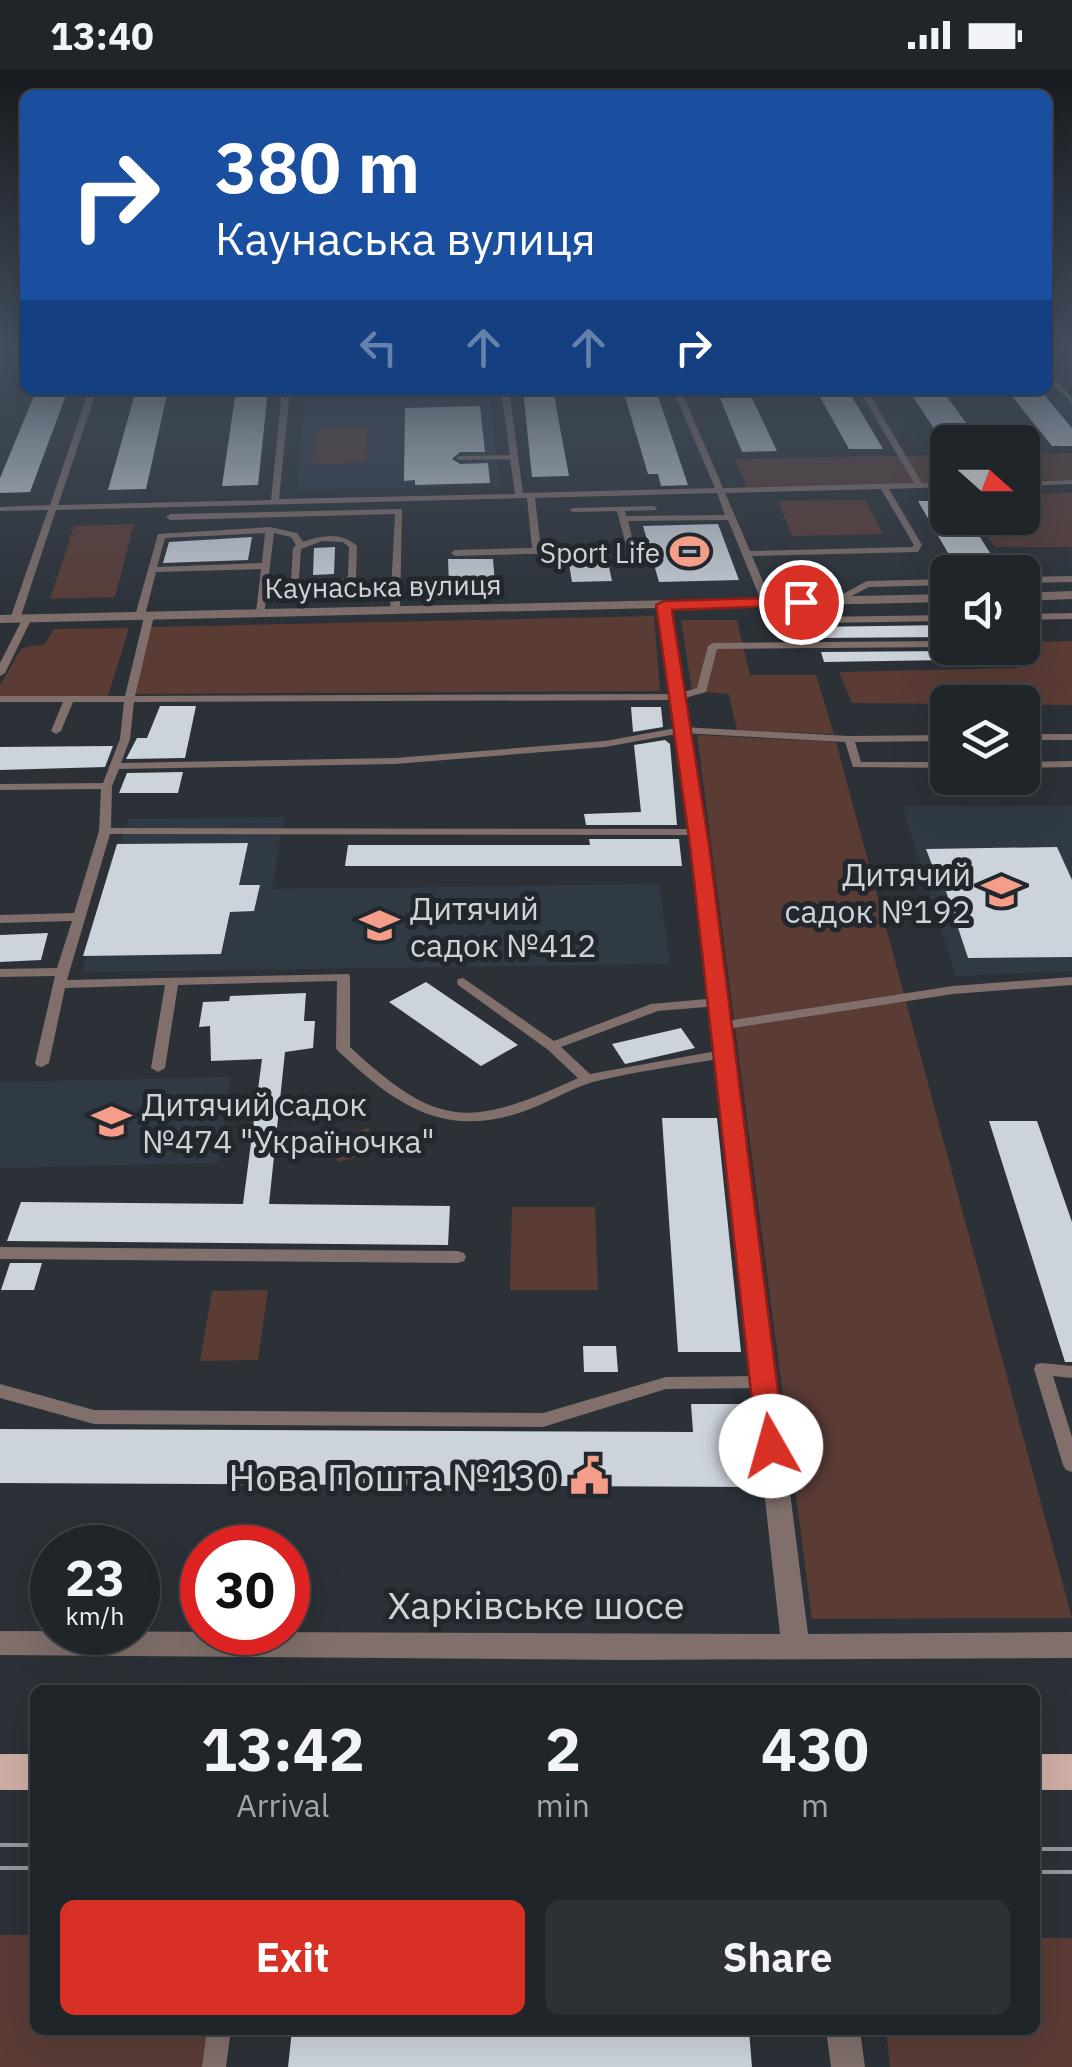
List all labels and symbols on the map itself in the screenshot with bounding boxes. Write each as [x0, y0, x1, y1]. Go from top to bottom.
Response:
north arrow [930, 425, 1040, 535]
sports icon: Sport Life [669, 531, 711, 573]
place label: Sport Life [540, 534, 660, 571]
pin [759, 560, 844, 645]
street label: Каунаська вулиця [264, 565, 502, 607]
place label: Дитячий садок №192 [784, 853, 971, 932]
school or university icon: Дитячий садок №192 [980, 871, 1022, 913]
place label: Дитячий садок №412 [410, 887, 597, 966]
school or university icon: Дитячий садок №412 [359, 905, 401, 947]
place label: Дитячий садок №474 "Україночка" [142, 1083, 435, 1162]
school or university icon: Дитячий садок №474 "Україночка" [91, 1101, 133, 1143]
position arrow [719, 1394, 823, 1498]
place label: Нова Пошта №130 [229, 1452, 559, 1501]
public building icon: Нова Пошта №130 [568, 1455, 610, 1497]
speed limit sign: 30 [180, 1525, 310, 1655]
street label: Харківське шосе [387, 1580, 685, 1629]

